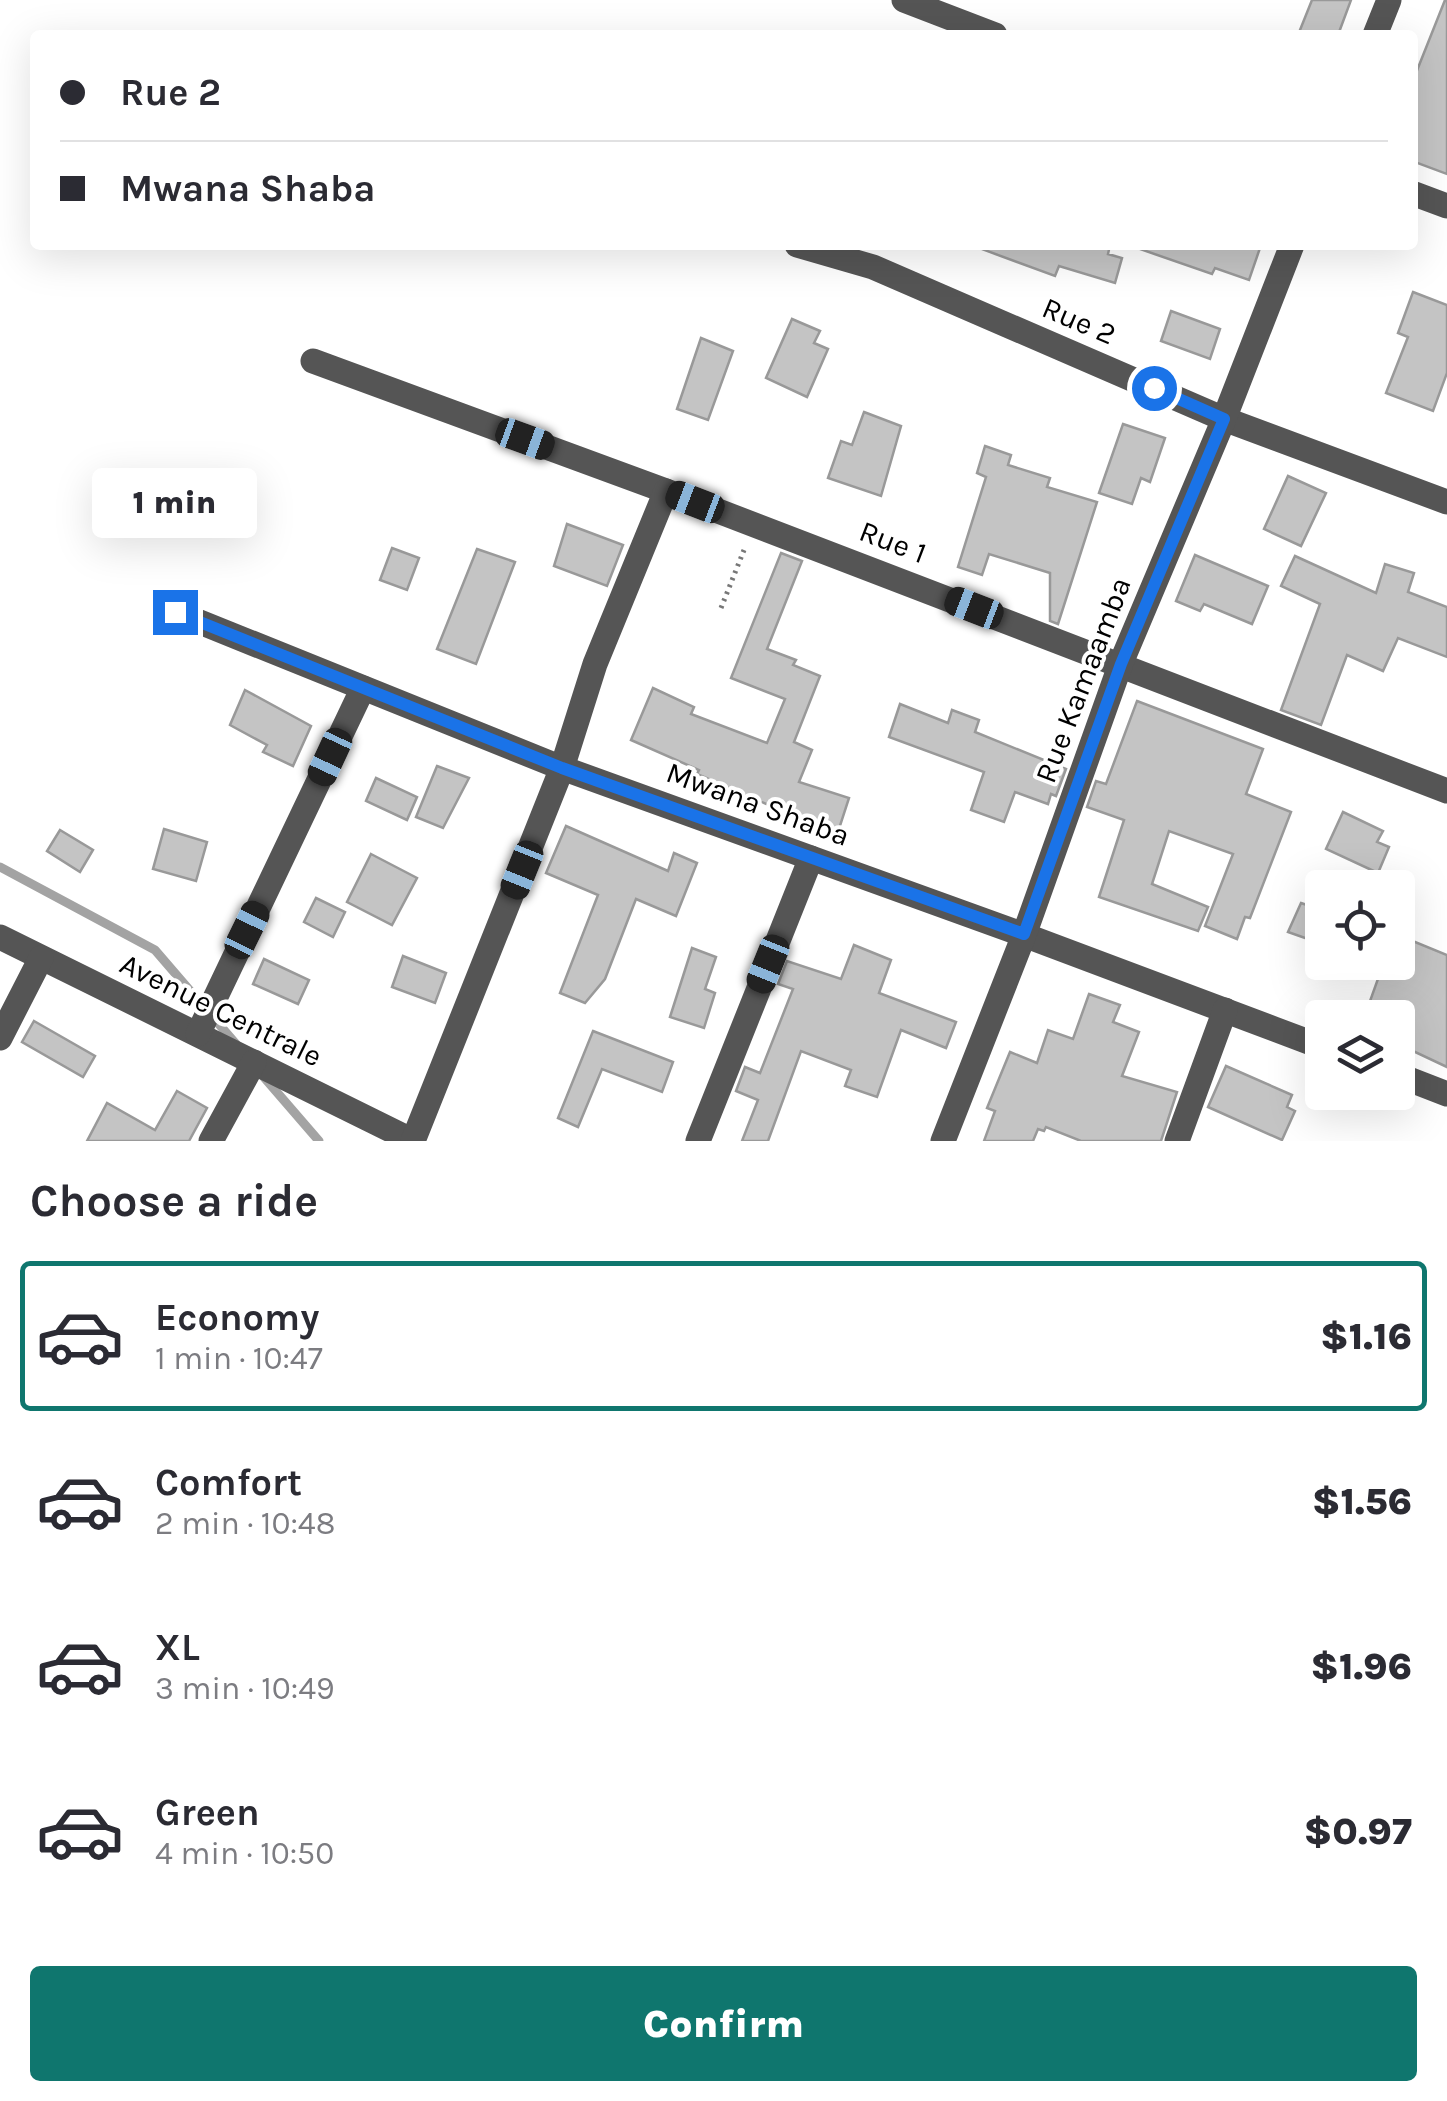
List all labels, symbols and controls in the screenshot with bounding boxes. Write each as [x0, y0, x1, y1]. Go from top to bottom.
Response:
text: Rue 2 [120, 70, 221, 115]
text: Mwana Shaba [120, 166, 375, 211]
street label: Rue 2 [1037, 289, 1121, 353]
route start [1132, 366, 1177, 411]
car [492, 415, 558, 463]
callout: 1 min [92, 467, 258, 537]
car [662, 477, 728, 527]
text: 1 min [133, 484, 216, 521]
street label: Rue 1 [854, 513, 932, 571]
street label: Rue Kamaamba [1027, 572, 1139, 788]
car [941, 583, 1007, 633]
route end [153, 590, 198, 635]
car [304, 723, 356, 791]
street label: Mwana Shaba [661, 754, 855, 854]
car [497, 837, 547, 903]
map controls [1305, 870, 1415, 1110]
button: locate [1305, 870, 1415, 980]
car [220, 896, 274, 964]
car [743, 931, 793, 997]
street label: Avenue Centrale [114, 946, 328, 1074]
button: layers [1305, 1000, 1415, 1110]
text: Choose a ride [30, 1175, 318, 1227]
icon: car [35, 1291, 125, 1381]
text: Economy [155, 1295, 319, 1340]
text: $1.16 [1320, 1314, 1412, 1359]
text: 1 min · 10:47 [155, 1340, 323, 1377]
icon: car [35, 1456, 125, 1546]
text: Comfort [155, 1460, 302, 1505]
text: $1.56 [1312, 1479, 1412, 1524]
text: 2 min · 10:48 [155, 1505, 335, 1542]
icon: car [35, 1621, 125, 1711]
text: XL [155, 1625, 200, 1670]
text: $1.96 [1310, 1644, 1412, 1689]
text: 3 min · 10:49 [155, 1670, 335, 1707]
icon: car [35, 1786, 125, 1876]
text: Green [155, 1790, 260, 1835]
text: $0.97 [1304, 1809, 1412, 1854]
text: 4 min · 10:50 [155, 1835, 334, 1872]
button: Confirm [30, 1966, 1417, 2081]

